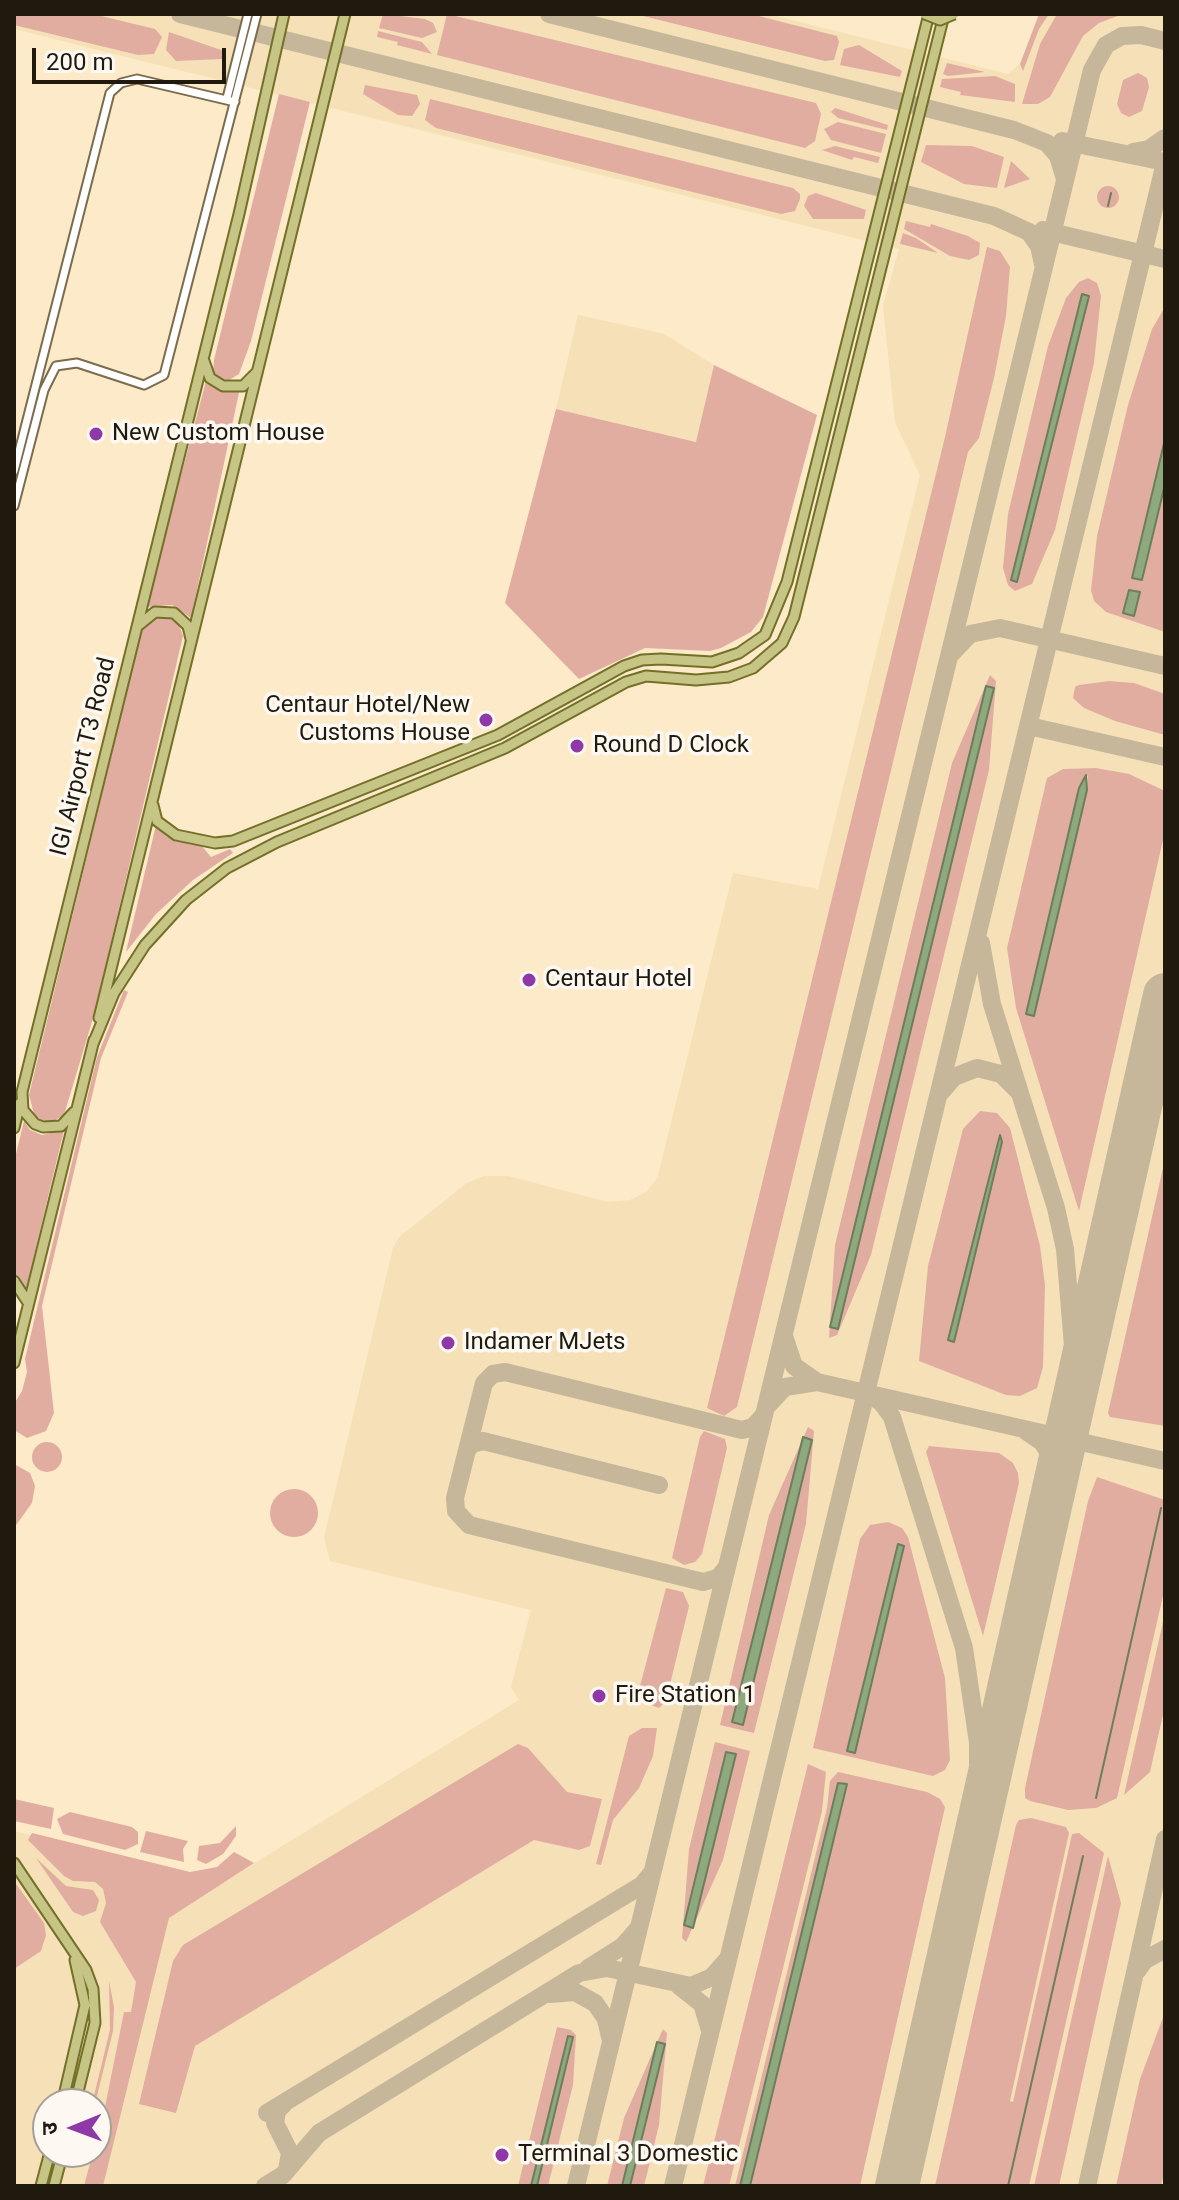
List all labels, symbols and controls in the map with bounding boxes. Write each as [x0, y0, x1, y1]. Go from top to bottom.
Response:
scale bar [36, 32, 230, 82]
text: 200 m [46, 48, 113, 76]
place label: New Custom House [112, 420, 325, 448]
marker: New Custom House [87, 425, 105, 443]
street label: IGI Airport T3 Road [45, 655, 123, 859]
place label: Centaur Hotel/New Customs House [265, 692, 470, 748]
marker: Centaur Hotel/New Customs House [477, 711, 495, 729]
place label: Round D Clock [593, 732, 749, 760]
marker: Round D Clock [568, 737, 586, 755]
place label: Centaur Hotel [545, 966, 692, 994]
marker: Centaur Hotel [520, 971, 538, 989]
place label: Indamer MJets [464, 1329, 625, 1357]
marker: Indamer MJets [439, 1334, 457, 1352]
place label: Fire Station 1 [615, 1682, 756, 1710]
marker: Fire Station 1 [590, 1687, 608, 1705]
north arrow [32, 2088, 112, 2168]
text: उ [37, 2122, 62, 2135]
place label: Terminal 3 Domestic [518, 2141, 738, 2169]
marker: Terminal 3 Domestic [493, 2146, 511, 2164]

